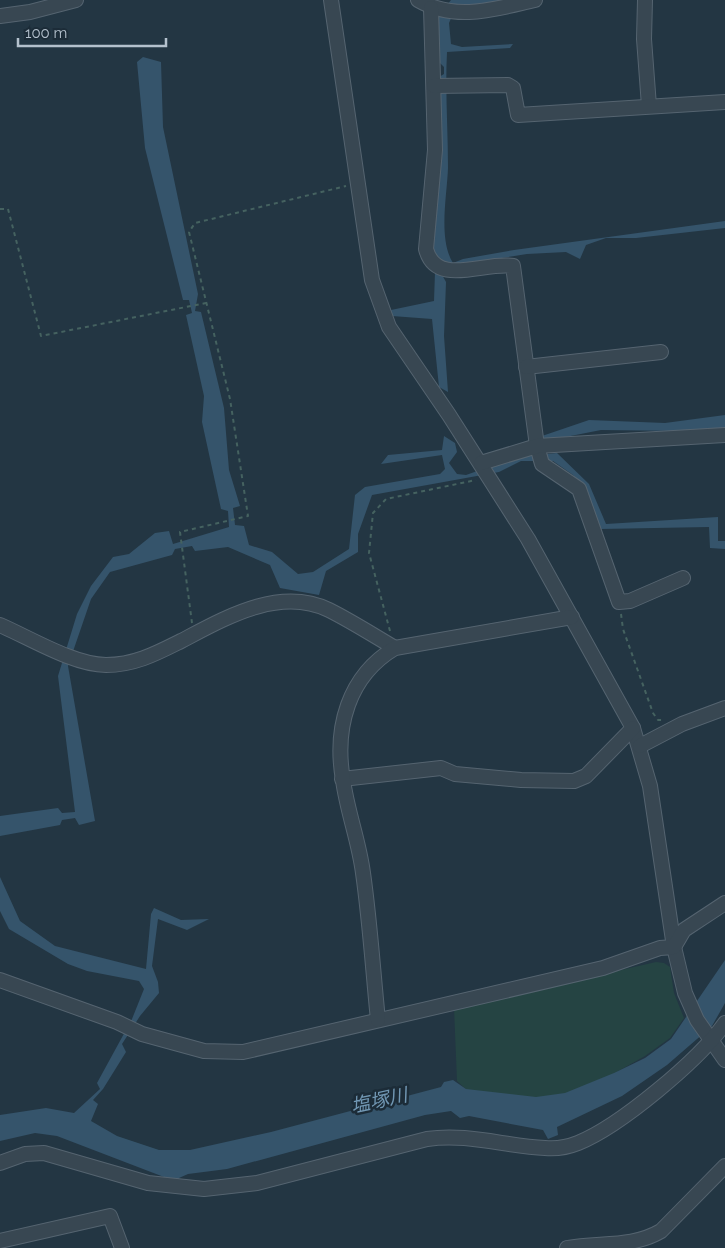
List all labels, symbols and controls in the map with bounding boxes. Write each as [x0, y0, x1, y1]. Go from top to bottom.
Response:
scale bar [18, 15, 165, 47]
text: 100 m [25, 24, 67, 42]
water label: 塩塚川 [349, 1083, 411, 1117]

